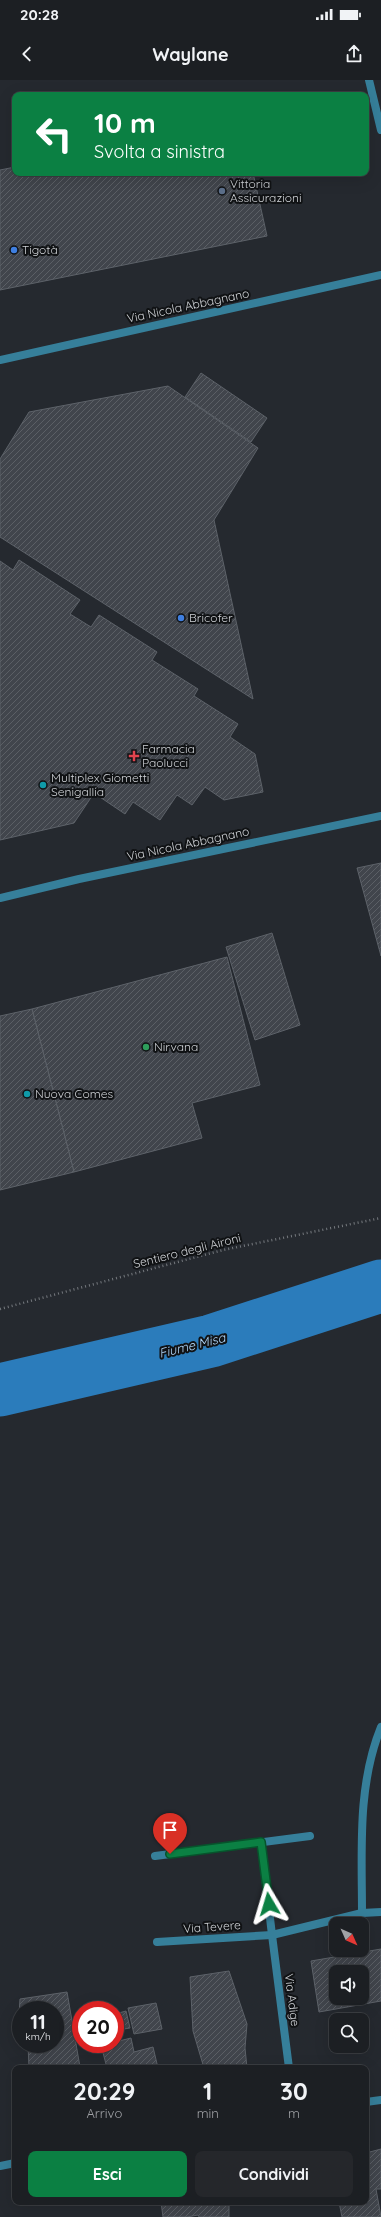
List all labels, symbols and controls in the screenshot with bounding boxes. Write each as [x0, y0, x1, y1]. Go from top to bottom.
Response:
text: 20:28 [20, 5, 59, 24]
icon: back [16, 43, 38, 65]
text: Waylane [152, 43, 229, 66]
icon: share [343, 43, 365, 65]
text: 10 m [94, 105, 156, 140]
icon: left [28, 108, 80, 160]
text: Svolta a sinistra [94, 140, 225, 163]
place label: Vittoria Assicurazioni [230, 176, 301, 205]
marker: Vittoria Assicurazioni [217, 186, 227, 196]
place label: Tigotà [22, 242, 58, 257]
marker: Tigotà [9, 245, 19, 255]
street label: Via Nicola Abbagnano [125, 285, 250, 326]
place label: Bricofer [189, 610, 233, 625]
marker: Bricofer [176, 613, 186, 623]
place label: Farmacia Paolucci [142, 741, 195, 770]
marker: Farmacia Paolucci [129, 751, 139, 761]
place label: Multiplex Giometti Senigallia [51, 770, 149, 799]
marker: Multiplex Giometti Senigallia [38, 780, 48, 790]
street label: Via Nicola Abbagnano [125, 823, 250, 864]
place label: Nirvana [154, 1039, 198, 1054]
marker: Nirvana [141, 1042, 151, 1052]
place label: Nuova Comes [35, 1086, 113, 1101]
marker: Nuova Comes [22, 1089, 32, 1099]
street label: Sentiero degli Aironi [132, 1230, 242, 1271]
water label: Fiume Misa [157, 1329, 228, 1361]
pin [153, 1813, 187, 1854]
icon: arrive [159, 1819, 181, 1841]
position arrow [248, 1883, 290, 1925]
street label: Via Tevere [183, 1917, 242, 1936]
north arrow [329, 1917, 369, 1957]
map controls [329, 1917, 369, 2053]
button: sound [329, 1965, 369, 2005]
street label: Via Adige [282, 1973, 303, 2027]
speed limit sign: 20 [72, 2001, 124, 2053]
text: 11 [30, 2009, 46, 2034]
button: search [329, 2013, 369, 2053]
text: km/h [25, 2030, 51, 2043]
text: 20:29 [73, 2076, 135, 2106]
text: 1 [203, 2076, 212, 2106]
text: 30 [280, 2076, 308, 2106]
text: Arrivo [86, 2105, 122, 2121]
text: min [197, 2105, 219, 2121]
text: m [288, 2105, 300, 2121]
button: Esci [28, 2151, 187, 2197]
button: Condividi [195, 2151, 353, 2197]

